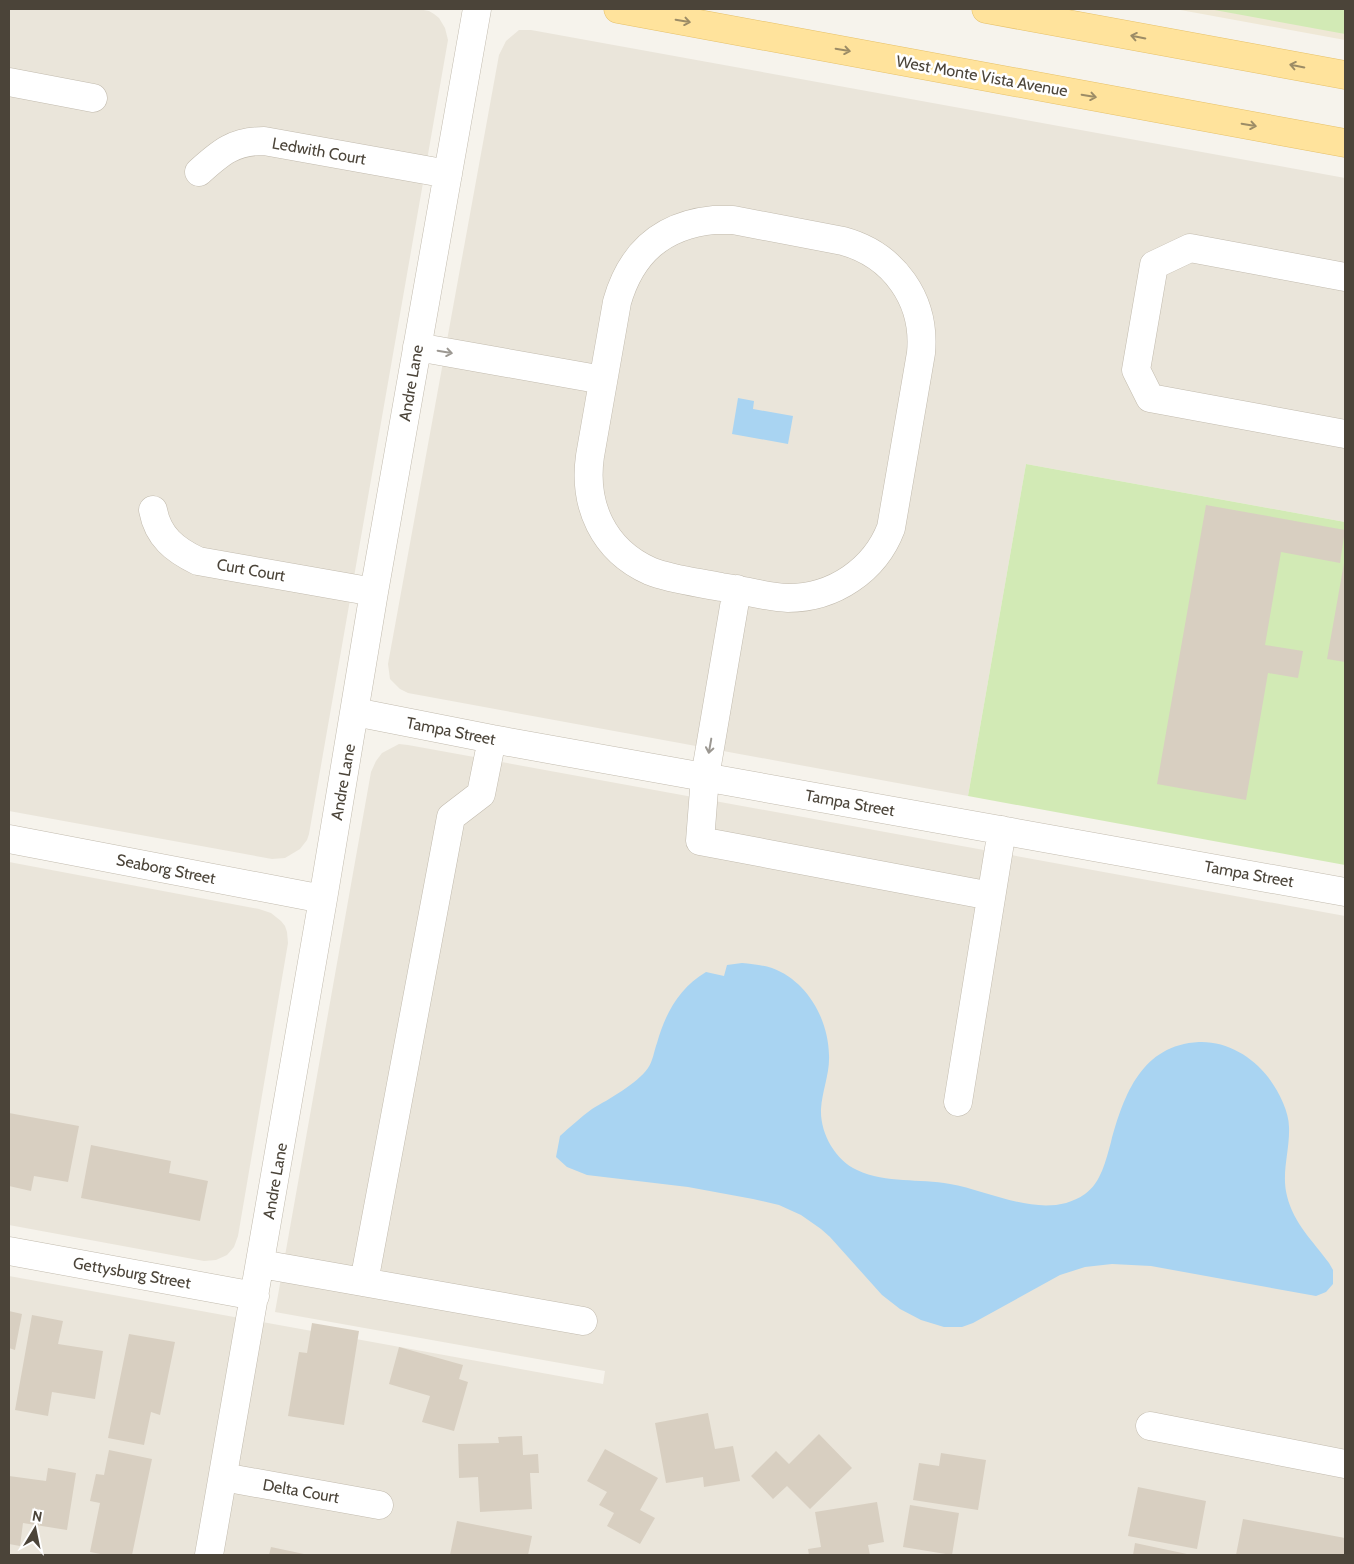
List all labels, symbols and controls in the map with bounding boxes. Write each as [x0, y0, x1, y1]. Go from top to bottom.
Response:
one-way arrow [675, 16, 691, 26]
one-way arrow [1130, 31, 1146, 41]
one-way arrow [835, 46, 851, 56]
street label: West Monte Vista Avenue [895, 52, 1069, 100]
one-way arrow [1290, 61, 1306, 71]
one-way arrow [1081, 91, 1097, 101]
one-way arrow [1240, 121, 1256, 130]
street label: Ledwith Court [271, 133, 368, 169]
street label: Andre Lane [395, 343, 427, 423]
one-way arrow [437, 347, 453, 357]
street label: Curt Court [215, 555, 287, 585]
street label: Tampa Street [405, 713, 498, 749]
one-way arrow [705, 737, 715, 753]
street label: Andre Lane [327, 742, 359, 822]
street label: Tampa Street [804, 786, 897, 820]
street label: Seaborg Street [115, 850, 218, 888]
street label: Tampa Street [1203, 857, 1296, 891]
street label: Andre Lane [259, 1141, 291, 1221]
street label: Gettysburg Street [72, 1253, 193, 1293]
street label: Delta Court [261, 1475, 341, 1507]
north arrow [10, 1504, 60, 1554]
text: N [31, 1506, 44, 1526]

